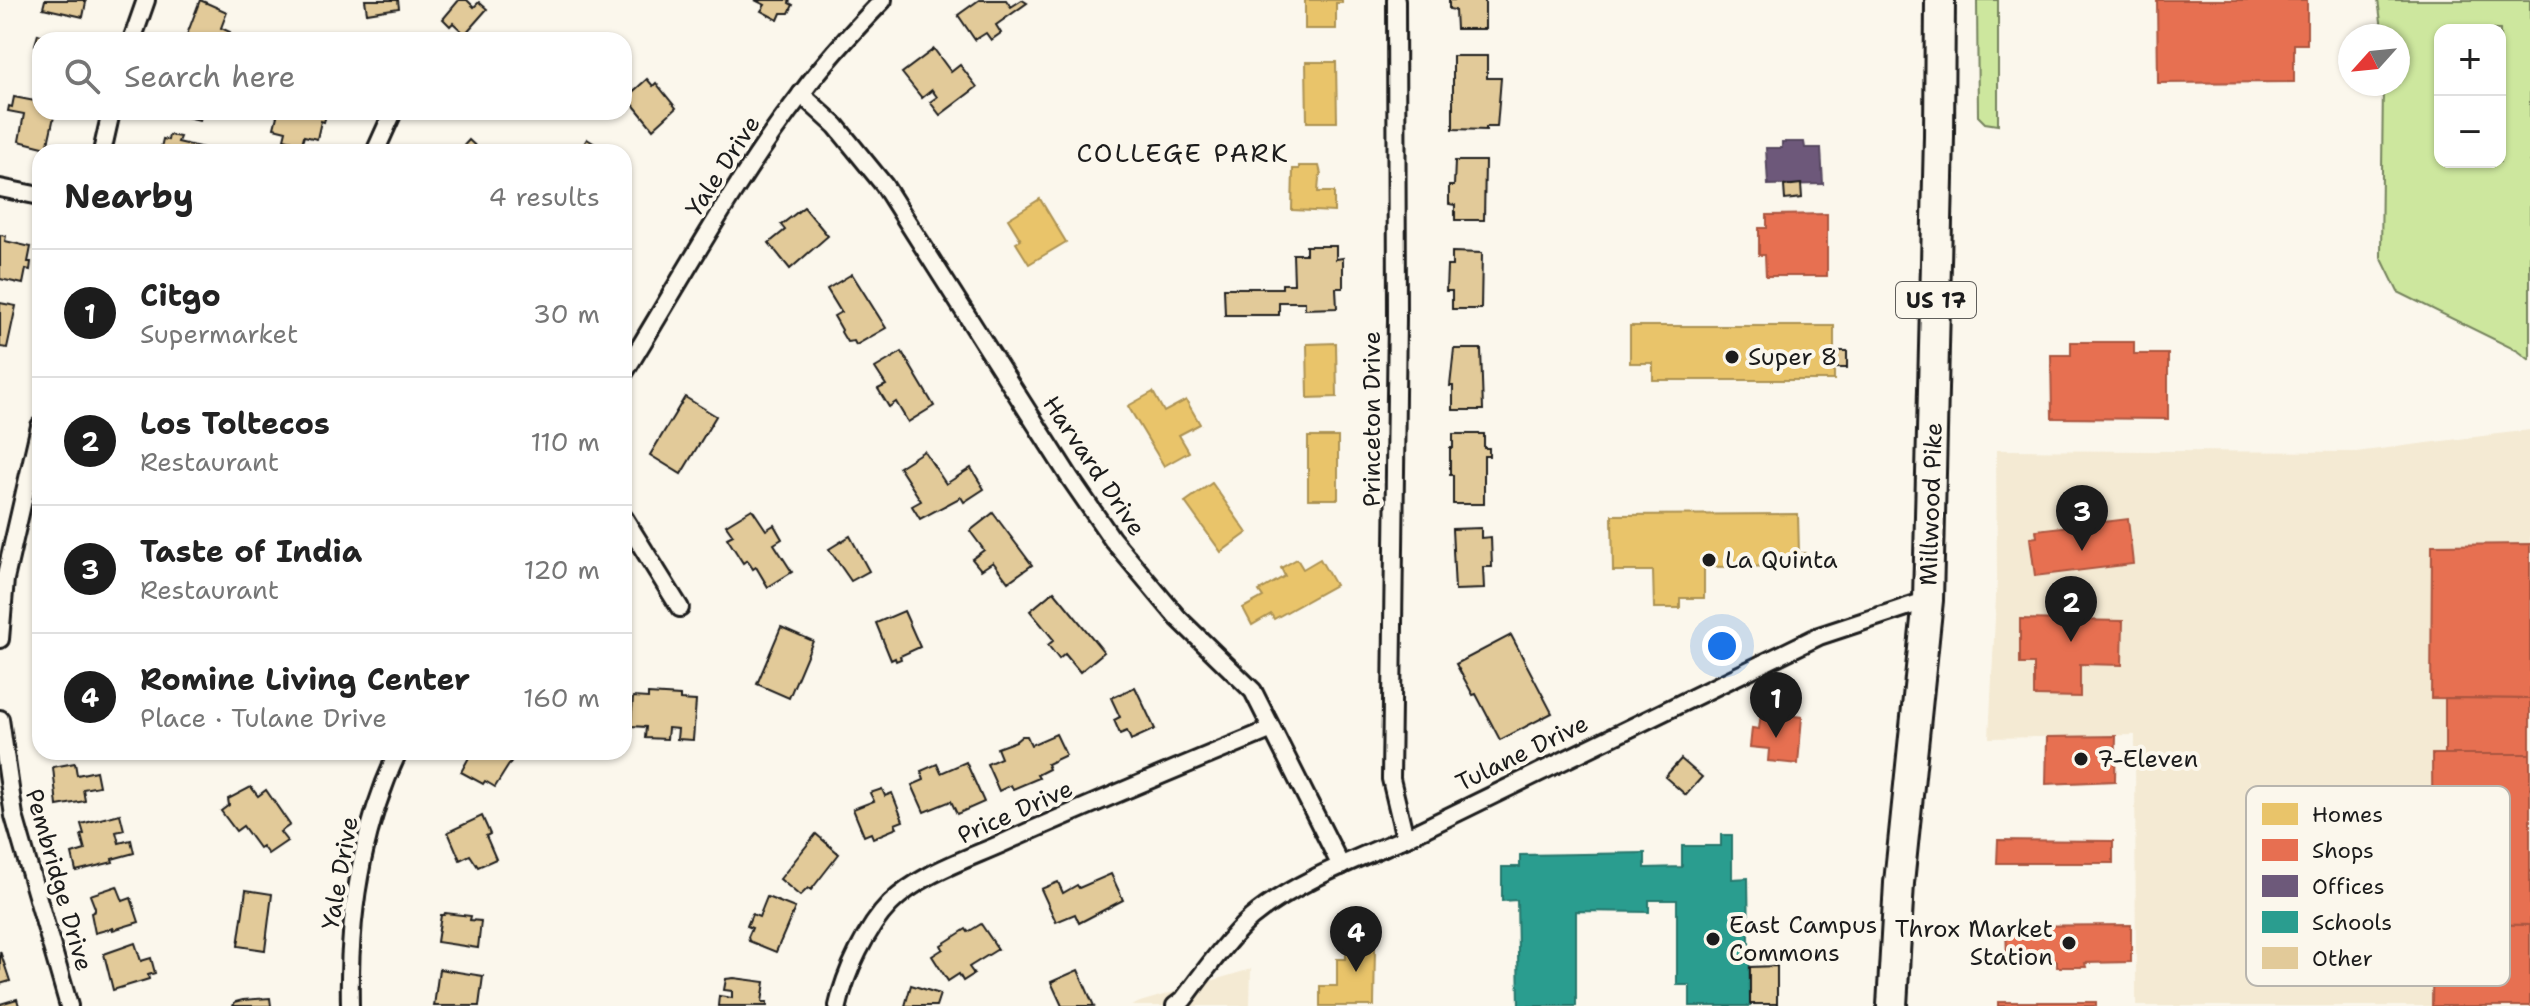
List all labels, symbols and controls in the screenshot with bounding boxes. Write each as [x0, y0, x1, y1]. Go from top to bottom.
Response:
north arrow [2338, 24, 2410, 96]
map controls [2434, 24, 2506, 168]
button: + [2434, 24, 2506, 96]
search box [32, 32, 632, 120]
icon: search [60, 54, 104, 98]
text: Search here [124, 56, 295, 97]
button: − [2434, 96, 2506, 168]
street label: Yale Drive [678, 109, 768, 223]
district label: COLLEGE PARK [1076, 135, 1290, 170]
text: Nearby [64, 173, 194, 219]
text: 4 results [488, 179, 600, 214]
text: Citgo [140, 275, 221, 316]
road number: US 17 [1896, 282, 1976, 318]
text: 1 [84, 296, 96, 331]
text: 30 m [533, 296, 600, 331]
text: Supermarket [140, 316, 298, 351]
street label: Princeton Drive [1356, 331, 1388, 507]
place label: Super 8 [1748, 341, 1838, 373]
marker: Super 8 [1723, 348, 1741, 366]
street label: Harvard Drive [1035, 390, 1153, 542]
text: Los Toltecos [140, 403, 330, 444]
street label: Millwood Pike [1912, 422, 1950, 586]
text: 2 [81, 424, 99, 459]
text: 110 m [530, 424, 600, 459]
text: Restaurant [140, 444, 279, 479]
pin: 3 [2056, 485, 2108, 551]
text: Taste of India [140, 531, 362, 572]
place label: La Quinta [1725, 544, 1838, 576]
marker: La Quinta [1700, 551, 1718, 569]
text: 3 [81, 552, 99, 587]
text: 120 m [524, 552, 600, 587]
text: Restaurant [140, 572, 279, 607]
pin: 2 [2045, 576, 2097, 642]
your location [1702, 626, 1742, 666]
text: Romine Living Center [140, 659, 470, 700]
pin: 1 [1750, 672, 1802, 738]
text: 4 [81, 680, 99, 715]
text: 160 m [523, 680, 600, 715]
text: Place · Tulane Drive [140, 700, 387, 735]
street label: Tulane Drive [1450, 707, 1594, 799]
place label: 7-Eleven [2097, 743, 2198, 775]
marker: 7-Eleven [2072, 750, 2090, 768]
street label: Price Drive [952, 772, 1078, 852]
street label: Pembridge Drive [18, 785, 100, 975]
legend [2246, 786, 2510, 986]
text: Homes [2312, 800, 2383, 829]
street label: Yale Drive [314, 814, 366, 932]
text: Shops [2312, 836, 2374, 865]
text: Offices [2312, 872, 2385, 901]
pin: 4 [1330, 906, 1382, 972]
text: Schools [2312, 908, 2392, 937]
place label: East Campus Commons [1729, 909, 1877, 969]
place label: Throx Market Station [1895, 913, 2053, 973]
marker: East Campus Commons [1704, 930, 1722, 948]
marker: Throx Market Station [2060, 934, 2078, 952]
text: Other [2312, 944, 2373, 973]

